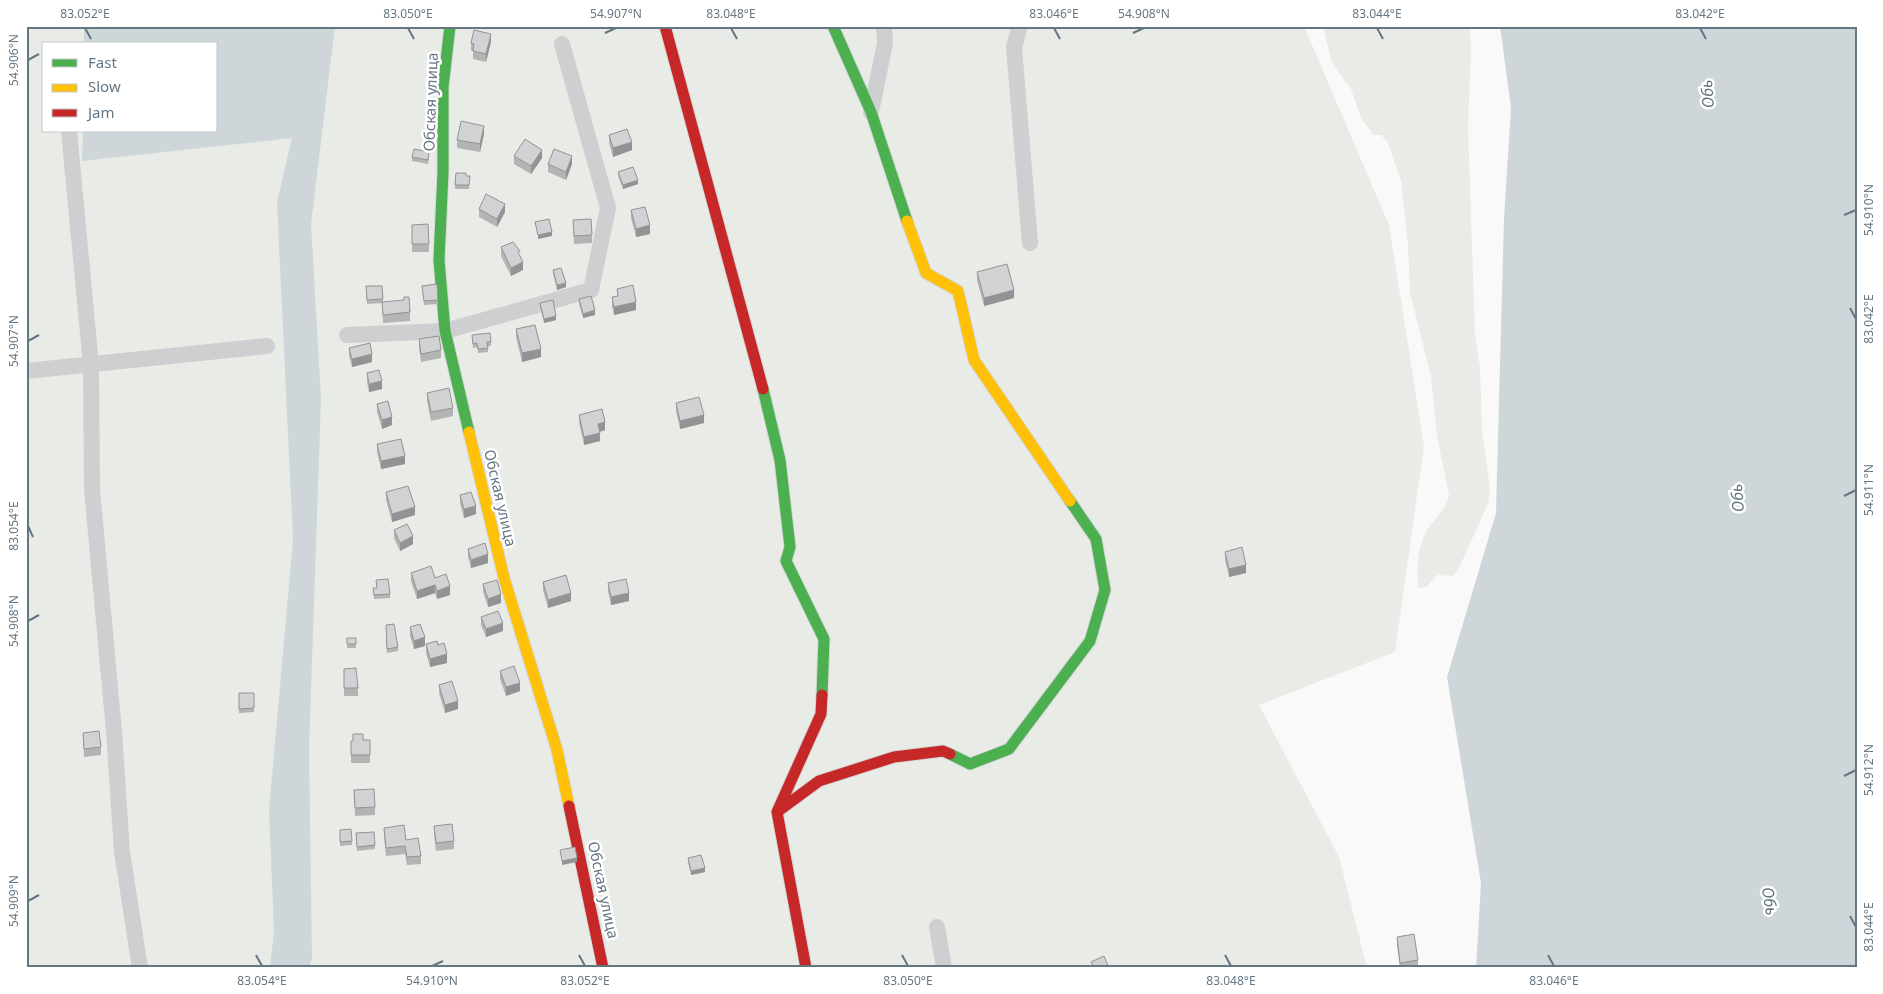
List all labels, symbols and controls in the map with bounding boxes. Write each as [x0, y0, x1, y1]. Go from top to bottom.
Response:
text: 83.052°E [60, 5, 110, 22]
text: 83.050°E [383, 5, 433, 22]
text: 54.907°N [590, 5, 642, 22]
text: 83.048°E [706, 5, 756, 22]
text: 83.046°E [1029, 5, 1079, 22]
text: 54.908°N [1118, 5, 1170, 22]
text: 83.044°E [1352, 5, 1402, 22]
text: 83.042°E [1675, 5, 1725, 22]
text: 54.906°N [5, 34, 22, 86]
legend [42, 42, 218, 132]
text: Fast [88, 52, 117, 72]
street label: Обская улица [418, 52, 442, 152]
text: Slow [88, 76, 121, 96]
water label: Обь [1695, 79, 1719, 109]
text: Jam [86, 102, 115, 122]
text: 54.910°N [1860, 184, 1877, 236]
text: 83.042°E [1860, 294, 1877, 344]
text: 54.907°N [5, 315, 22, 367]
street label: Обская улица [480, 447, 522, 548]
text: 54.911°N [1860, 464, 1877, 516]
water label: Обь [1725, 483, 1749, 513]
text: 83.054°E [5, 501, 22, 551]
text: 54.908°N [5, 595, 22, 647]
text: 54.912°N [1860, 744, 1877, 796]
street label: Обская улица [584, 839, 624, 940]
text: 54.909°N [5, 875, 22, 927]
water label: Обь [1757, 885, 1783, 917]
text: 83.044°E [1860, 902, 1877, 952]
text: 83.054°E [237, 972, 287, 989]
text: 54.910°N [406, 972, 458, 989]
text: 83.052°E [560, 972, 610, 989]
text: 83.050°E [883, 972, 933, 989]
text: 83.048°E [1206, 972, 1256, 989]
text: 83.046°E [1529, 972, 1579, 989]

